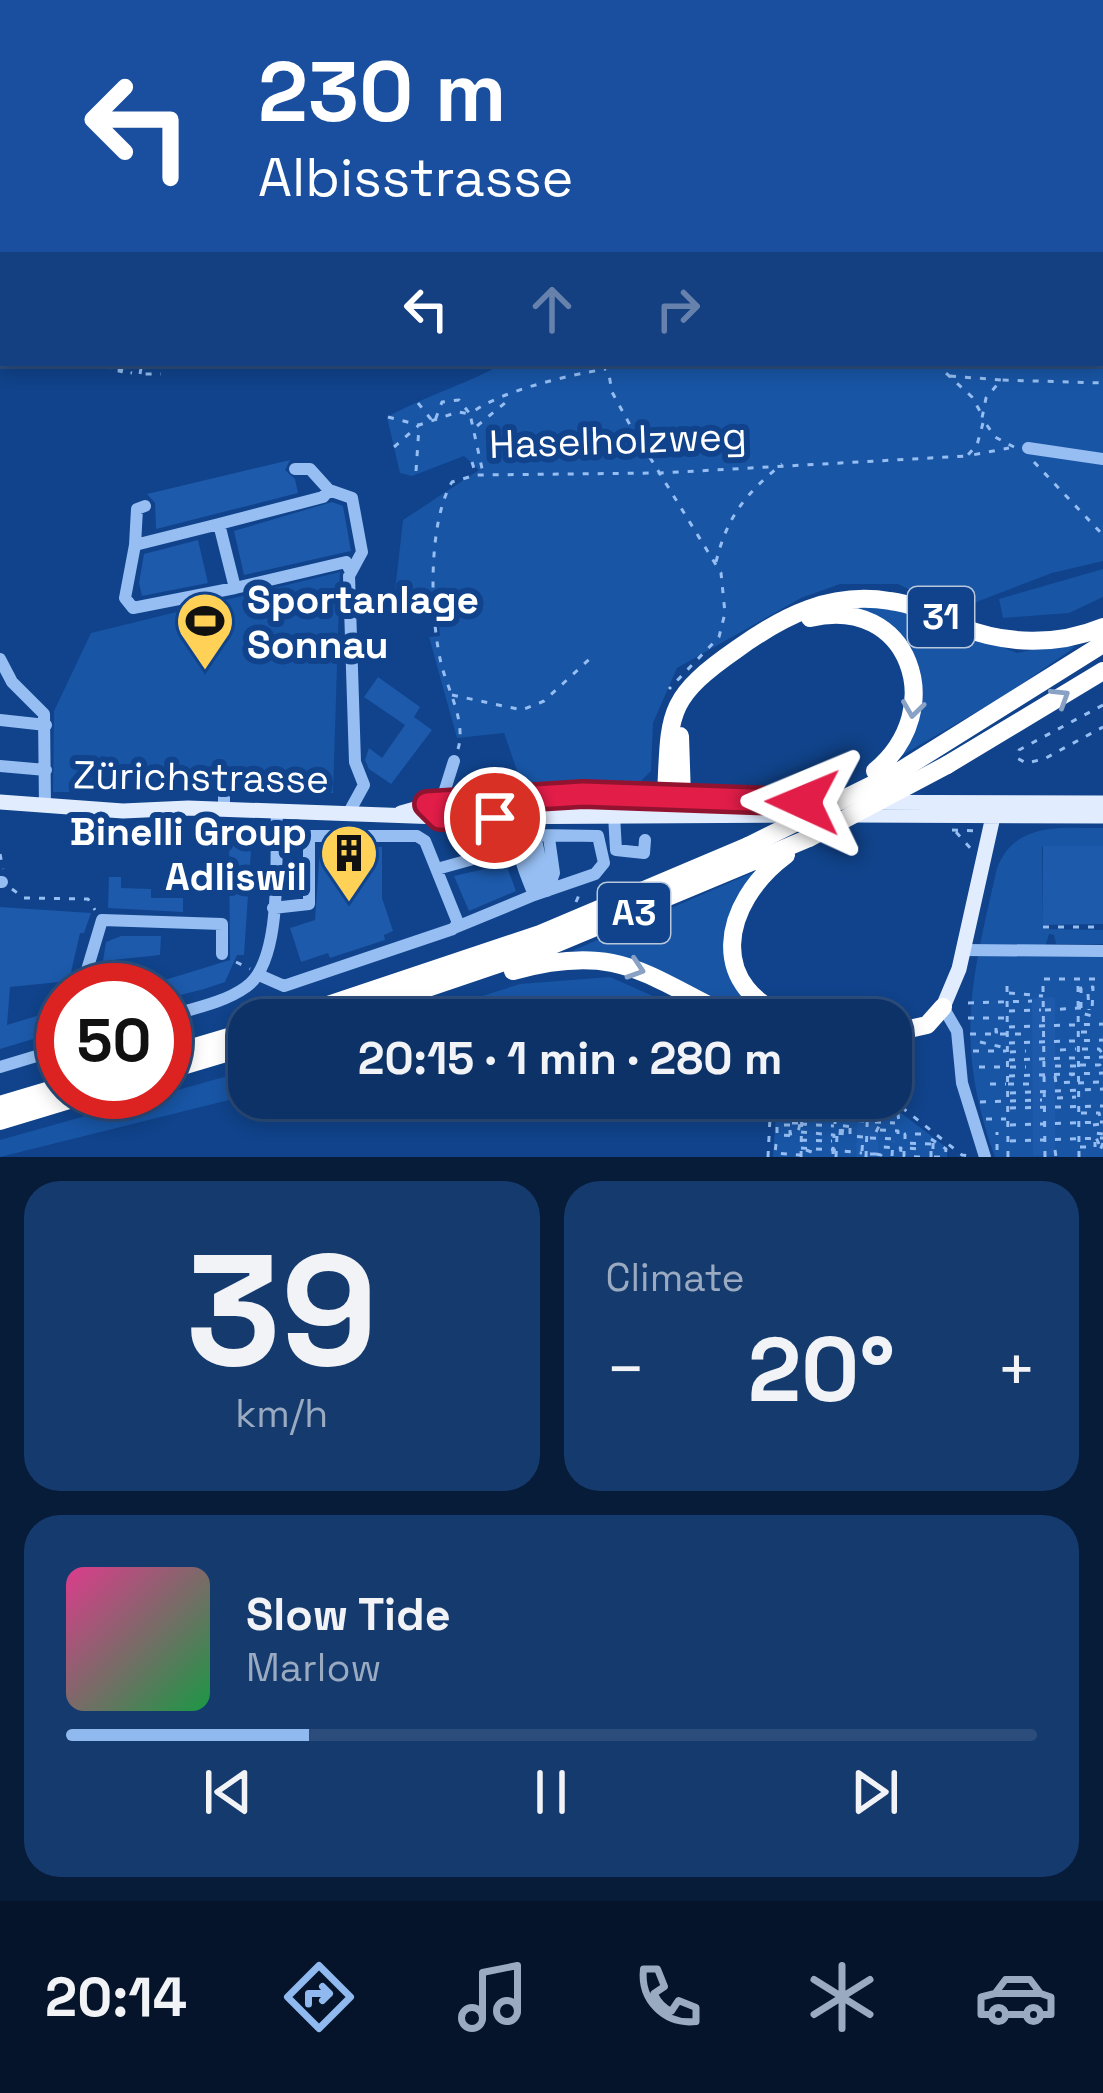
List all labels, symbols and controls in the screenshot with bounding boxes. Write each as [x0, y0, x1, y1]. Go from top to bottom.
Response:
text: 230 m [258, 38, 506, 146]
icon: left [60, 48, 216, 204]
text: Albisstrasse [258, 143, 574, 212]
icon: left [393, 276, 459, 342]
icon: ahead [519, 276, 585, 342]
icon: right [645, 276, 711, 342]
street label: Haselholzweg [488, 411, 748, 469]
place label: Sportanlage Sonnau [247, 575, 479, 669]
road number: 31 [908, 587, 974, 647]
sports icon: Sportanlage Sonnau [174, 590, 236, 672]
one-way arrow [1048, 690, 1070, 712]
one-way arrow [901, 699, 926, 719]
position arrow [740, 739, 866, 865]
street label: Zürichstrasse [72, 750, 330, 804]
pin [444, 767, 546, 869]
icon: arrive [462, 785, 528, 851]
place label: Binelli Group Adliswil [70, 807, 307, 901]
building icon: Binelli Group Adliswil [318, 822, 380, 904]
road number: A3 [598, 883, 670, 943]
one-way arrow [625, 954, 646, 979]
speed limit sign: 50 [36, 963, 192, 1119]
text: 20:15 · 1 min · 280 m [358, 1030, 782, 1087]
text: 39 [186, 1211, 377, 1411]
text: Climate [606, 1253, 745, 1302]
text: 20° [748, 1312, 895, 1427]
text: − [606, 1327, 646, 1411]
text: + [996, 1327, 1037, 1411]
text: km/h [235, 1389, 328, 1438]
text: Slow Tide [246, 1586, 451, 1643]
text: Marlow [246, 1643, 381, 1692]
icon: previous [195, 1759, 261, 1825]
icon: pause [518, 1759, 584, 1825]
icon: next [842, 1759, 908, 1825]
icon: directions [277, 1955, 361, 2039]
icon: music [451, 1955, 535, 2039]
icon: phone [626, 1955, 710, 2039]
icon: climate [800, 1955, 884, 2039]
icon: car [974, 1955, 1058, 2039]
text: 20:14 [45, 1963, 187, 2032]

